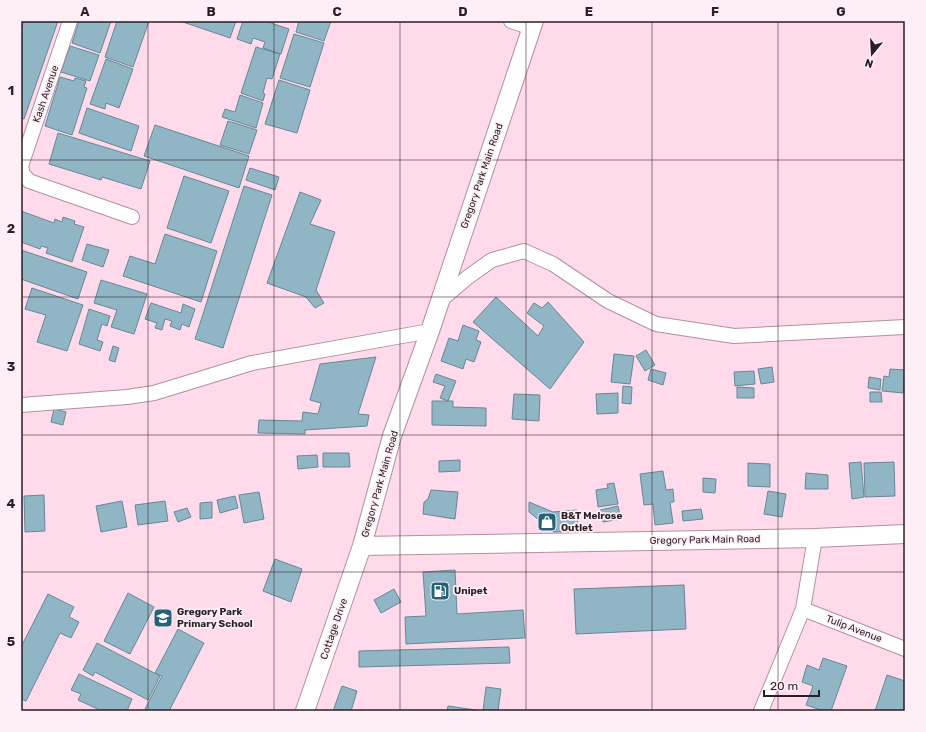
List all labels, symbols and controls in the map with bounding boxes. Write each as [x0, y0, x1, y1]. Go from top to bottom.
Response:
text: A [80, 4, 90, 19]
text: B [206, 4, 216, 19]
text: C [332, 4, 342, 19]
text: D [458, 4, 468, 19]
text: E [585, 4, 593, 19]
text: F [711, 4, 719, 19]
text: G [836, 4, 846, 19]
north arrow [852, 34, 892, 74]
text: N [863, 56, 875, 70]
street label: Kash Avenue [31, 63, 62, 124]
text: 1 [8, 83, 14, 98]
street label: Gregory Park Main Road [458, 122, 506, 230]
text: 2 [7, 221, 15, 236]
text: 3 [7, 359, 16, 374]
street label: Gregory Park Main Road [359, 429, 401, 539]
text: 4 [7, 496, 16, 511]
place label: B&T Melrose Outlet [561, 510, 622, 534]
shop icon: B&T Melrose Outlet [536, 511, 558, 533]
street label: Gregory Park Main Road [650, 533, 760, 547]
fuel station icon: Unipet [429, 580, 451, 602]
place label: Unipet [454, 585, 488, 597]
street label: Cottage Drive [318, 597, 350, 661]
place label: Gregory Park Primary School [177, 606, 253, 630]
school or university icon: Gregory Park Primary School [152, 607, 174, 629]
street label: Tulip Avenue [824, 613, 884, 645]
text: 5 [7, 634, 15, 649]
scale bar [764, 672, 819, 698]
text: 20 m [770, 679, 798, 693]

